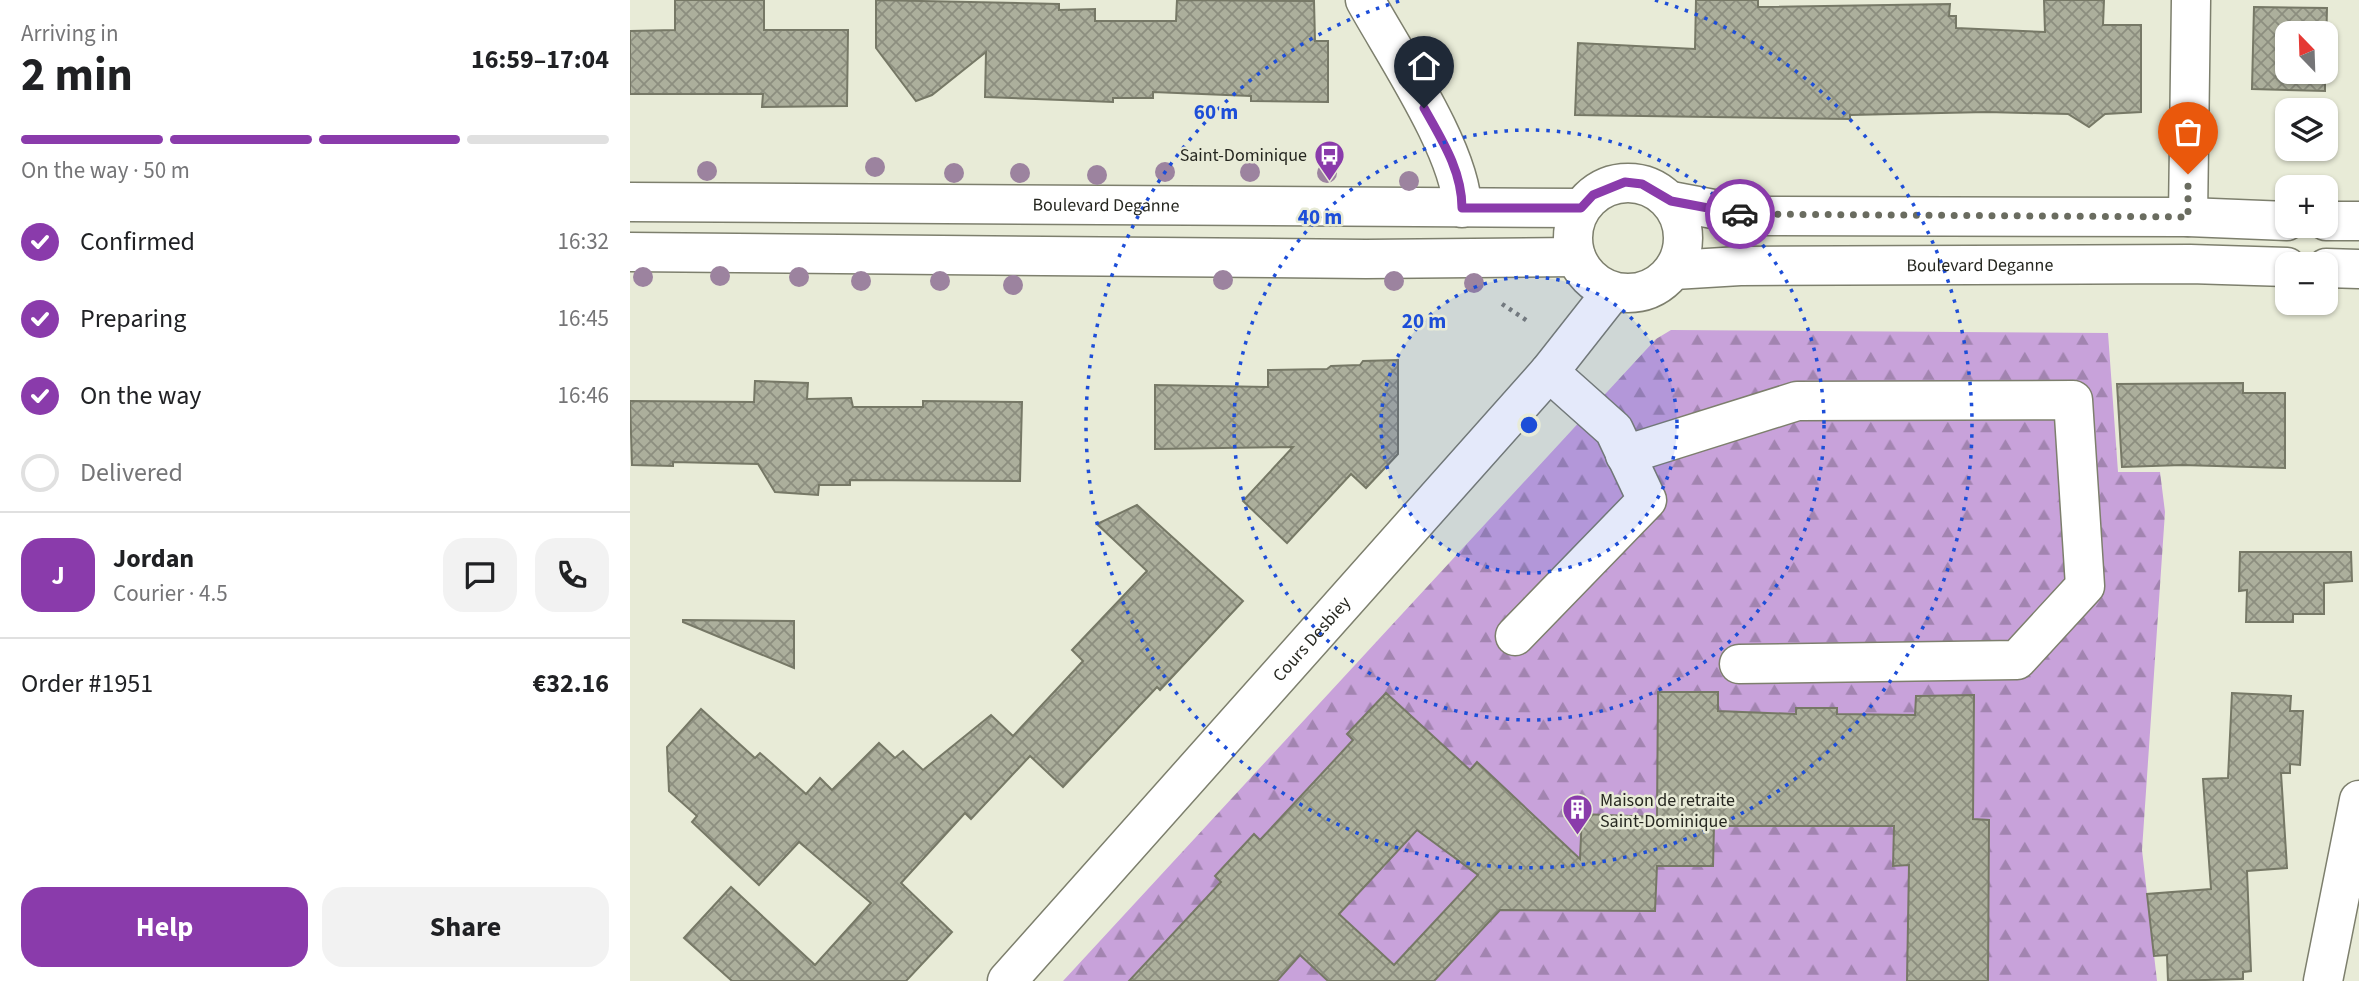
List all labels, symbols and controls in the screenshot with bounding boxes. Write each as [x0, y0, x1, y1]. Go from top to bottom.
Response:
text: Arriving in [21, 17, 119, 50]
north arrow [2275, 21, 2338, 84]
map controls [2275, 21, 2338, 315]
pin [1394, 36, 1454, 108]
text: 16:59–17:04 [471, 41, 609, 78]
text: 2 min [21, 43, 133, 108]
icon: home [1405, 47, 1443, 85]
text: 60 m [1194, 97, 1238, 127]
button: layers [2275, 98, 2338, 161]
pin [2158, 102, 2218, 174]
icon: bag [2169, 113, 2207, 151]
bus stop icon: Saint-Dominique [1313, 138, 1347, 182]
place label: Saint-Dominique [1180, 143, 1307, 168]
text: On the way · 50 m [21, 154, 190, 187]
button: + [2275, 175, 2338, 238]
courier [1705, 179, 1775, 249]
street label: Boulevard Deganne [1032, 193, 1180, 218]
icon: car [1721, 195, 1759, 233]
text: 40 m [1298, 202, 1342, 232]
icon: check [21, 223, 59, 261]
text: Confirmed [80, 223, 195, 260]
text: 16:32 [558, 225, 609, 258]
button: − [2275, 252, 2338, 315]
street label: Boulevard Deganne [1906, 253, 2053, 278]
icon: check [21, 300, 59, 338]
text: Preparing [80, 300, 186, 337]
text: 16:45 [558, 302, 609, 335]
text: 20 m [1402, 306, 1446, 336]
icon: check [21, 377, 59, 415]
text: On the way [80, 377, 201, 414]
text: 16:46 [558, 379, 609, 412]
centre of rings [1517, 413, 1541, 437]
text: Delivered [80, 454, 183, 491]
button: chat [443, 538, 517, 612]
button: phone [535, 538, 609, 612]
text: Jordan [113, 540, 194, 577]
text: J [51, 557, 65, 594]
text: Courier · 4.5 [113, 577, 228, 610]
street label: Cours Desbiey [1267, 591, 1357, 687]
text: Order #1951 [21, 665, 153, 702]
text: €32.16 [533, 665, 609, 702]
place label: Maison de retraite Saint-Dominique [1600, 788, 1735, 834]
building icon: Maison de retraite Saint-Dominique [1560, 793, 1594, 837]
button: Help [21, 887, 308, 967]
button: Share [322, 887, 609, 967]

